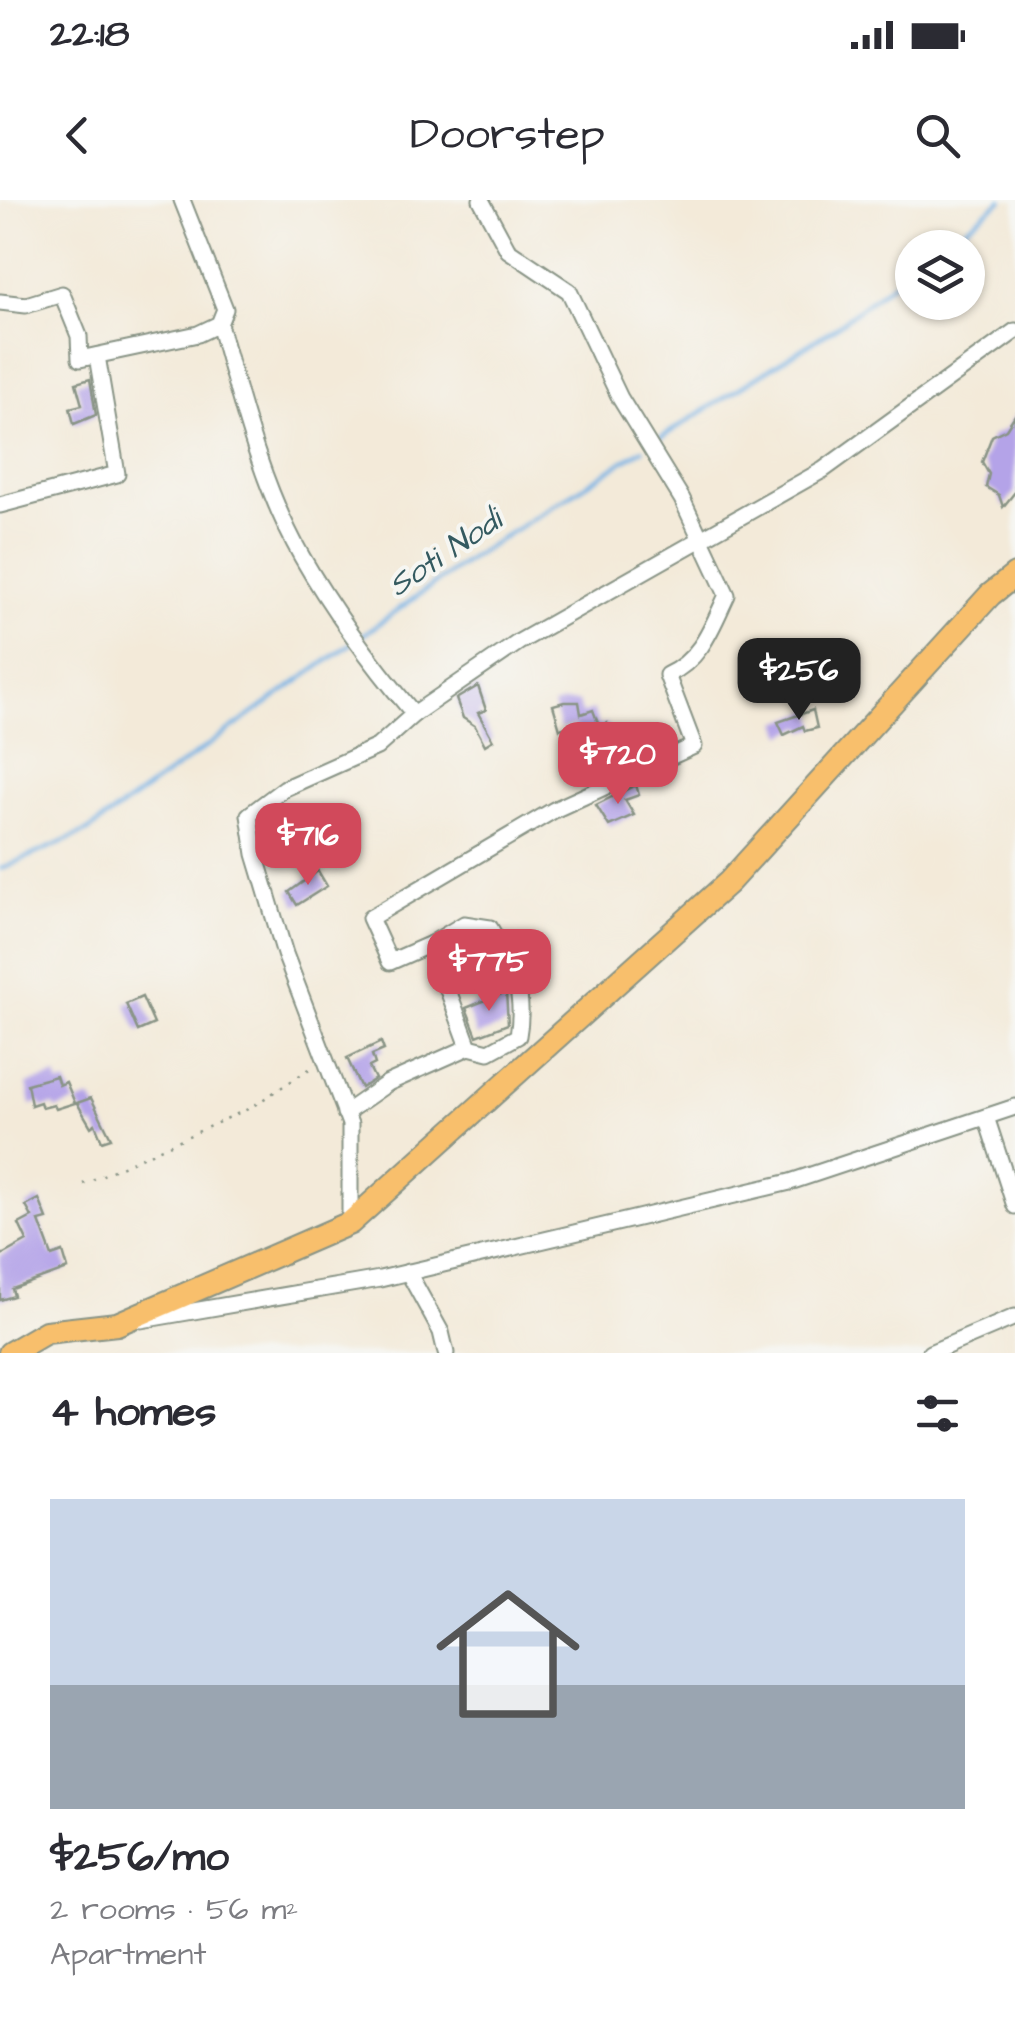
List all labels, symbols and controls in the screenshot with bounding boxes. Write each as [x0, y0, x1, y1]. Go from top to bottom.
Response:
text: 22:18 [50, 9, 129, 61]
text: Doorstep [410, 104, 605, 166]
icon: back [50, 108, 105, 163]
icon: search [910, 108, 965, 163]
map controls [895, 230, 985, 320]
button: layers [895, 230, 985, 320]
water label: Soti Nodi [379, 496, 514, 608]
pin: $256 [740, 638, 858, 723]
text: $256 [760, 648, 838, 693]
pin: $720 [559, 722, 677, 807]
text: $720 [580, 732, 656, 777]
pin: $716 [249, 803, 367, 888]
text: $716 [277, 813, 339, 858]
pin: $775 [430, 929, 548, 1014]
text: $775 [449, 939, 529, 984]
text: 4 homes [50, 1384, 216, 1442]
icon: filters [910, 1386, 965, 1441]
icon: home [418, 1564, 598, 1744]
text: $256/mo [50, 1829, 229, 1887]
text: 2 rooms · 56 m² [50, 1887, 298, 1932]
text: Apartment [50, 1932, 206, 1977]

